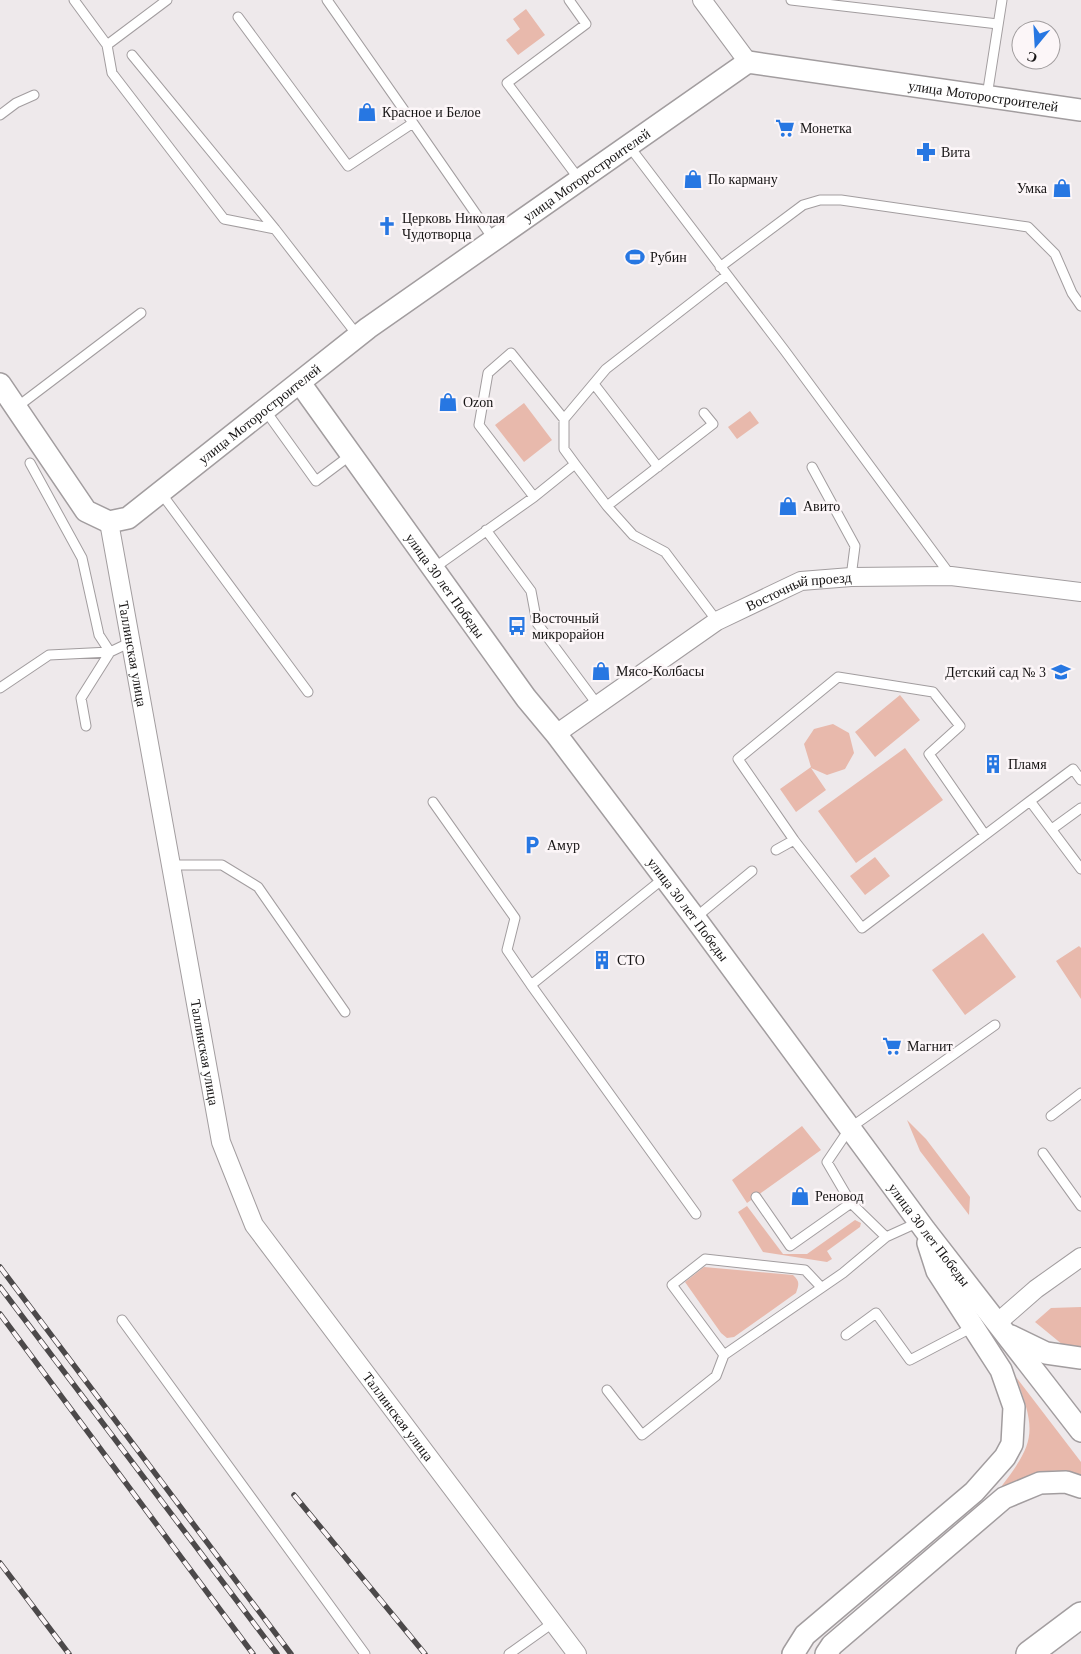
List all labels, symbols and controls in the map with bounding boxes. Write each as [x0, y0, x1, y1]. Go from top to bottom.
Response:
north arrow [1011, 20, 1061, 70]
text: С [1025, 48, 1039, 66]
street label: улица Моторостроителей [907, 78, 1060, 115]
shop icon: Красное и Белое [356, 101, 378, 123]
place label: Красное и Белое [382, 105, 481, 120]
supermarket icon: Монетка [774, 117, 796, 139]
place label: Монетка [800, 121, 853, 136]
street label: улица Моторостроителей [520, 126, 653, 225]
pharmacy icon: Вита [915, 141, 937, 163]
place label: Вита [941, 145, 971, 160]
shop icon: По карману [682, 168, 704, 190]
place label: По карману [708, 172, 778, 187]
shop icon: Умка [1051, 177, 1073, 199]
place label: Умка [1017, 181, 1048, 196]
place label: Церковь Николая Чудотворца [402, 211, 506, 242]
church icon: Церковь Николая Чудотворца [376, 215, 398, 237]
sports icon: Рубин [624, 246, 646, 268]
place label: Рубин [650, 250, 687, 265]
street label: улица Моторостроителей [196, 361, 324, 467]
shop icon: Ozon [437, 391, 459, 413]
place label: Ozon [463, 395, 493, 410]
shop icon: Авито [777, 495, 799, 517]
place label: Авито [803, 499, 840, 514]
street label: улица 30 лет Победы [402, 530, 488, 641]
street label: Восточный проезд [744, 570, 852, 614]
street label: Таллинская улица [115, 600, 149, 709]
place label: Восточный микрорайон [532, 611, 605, 642]
bus stop icon: Восточный микрорайон [506, 615, 528, 637]
shop icon: Мясо-Колбасы [590, 660, 612, 682]
school or university icon: Детский сад № 3 [1050, 661, 1072, 683]
place label: Мясо-Колбасы [616, 664, 705, 679]
place label: Детский сад № 3 [945, 665, 1046, 680]
building icon: Пламя [982, 753, 1004, 775]
place label: Пламя [1008, 757, 1047, 772]
parking icon: Амур [521, 834, 543, 856]
place label: Амур [547, 838, 580, 853]
street label: улица 30 лет Победы [644, 855, 731, 965]
building icon: СТО [591, 949, 613, 971]
place label: СТО [617, 953, 645, 968]
street label: Таллинская улица [187, 998, 221, 1107]
supermarket icon: Магнит [881, 1035, 903, 1057]
place label: Магнит [907, 1039, 953, 1054]
street label: улица 30 лет Победы [885, 1181, 973, 1290]
shop icon: Реновод [789, 1185, 811, 1207]
place label: Реновод [815, 1189, 864, 1204]
street label: Таллинская улица [360, 1369, 436, 1465]

